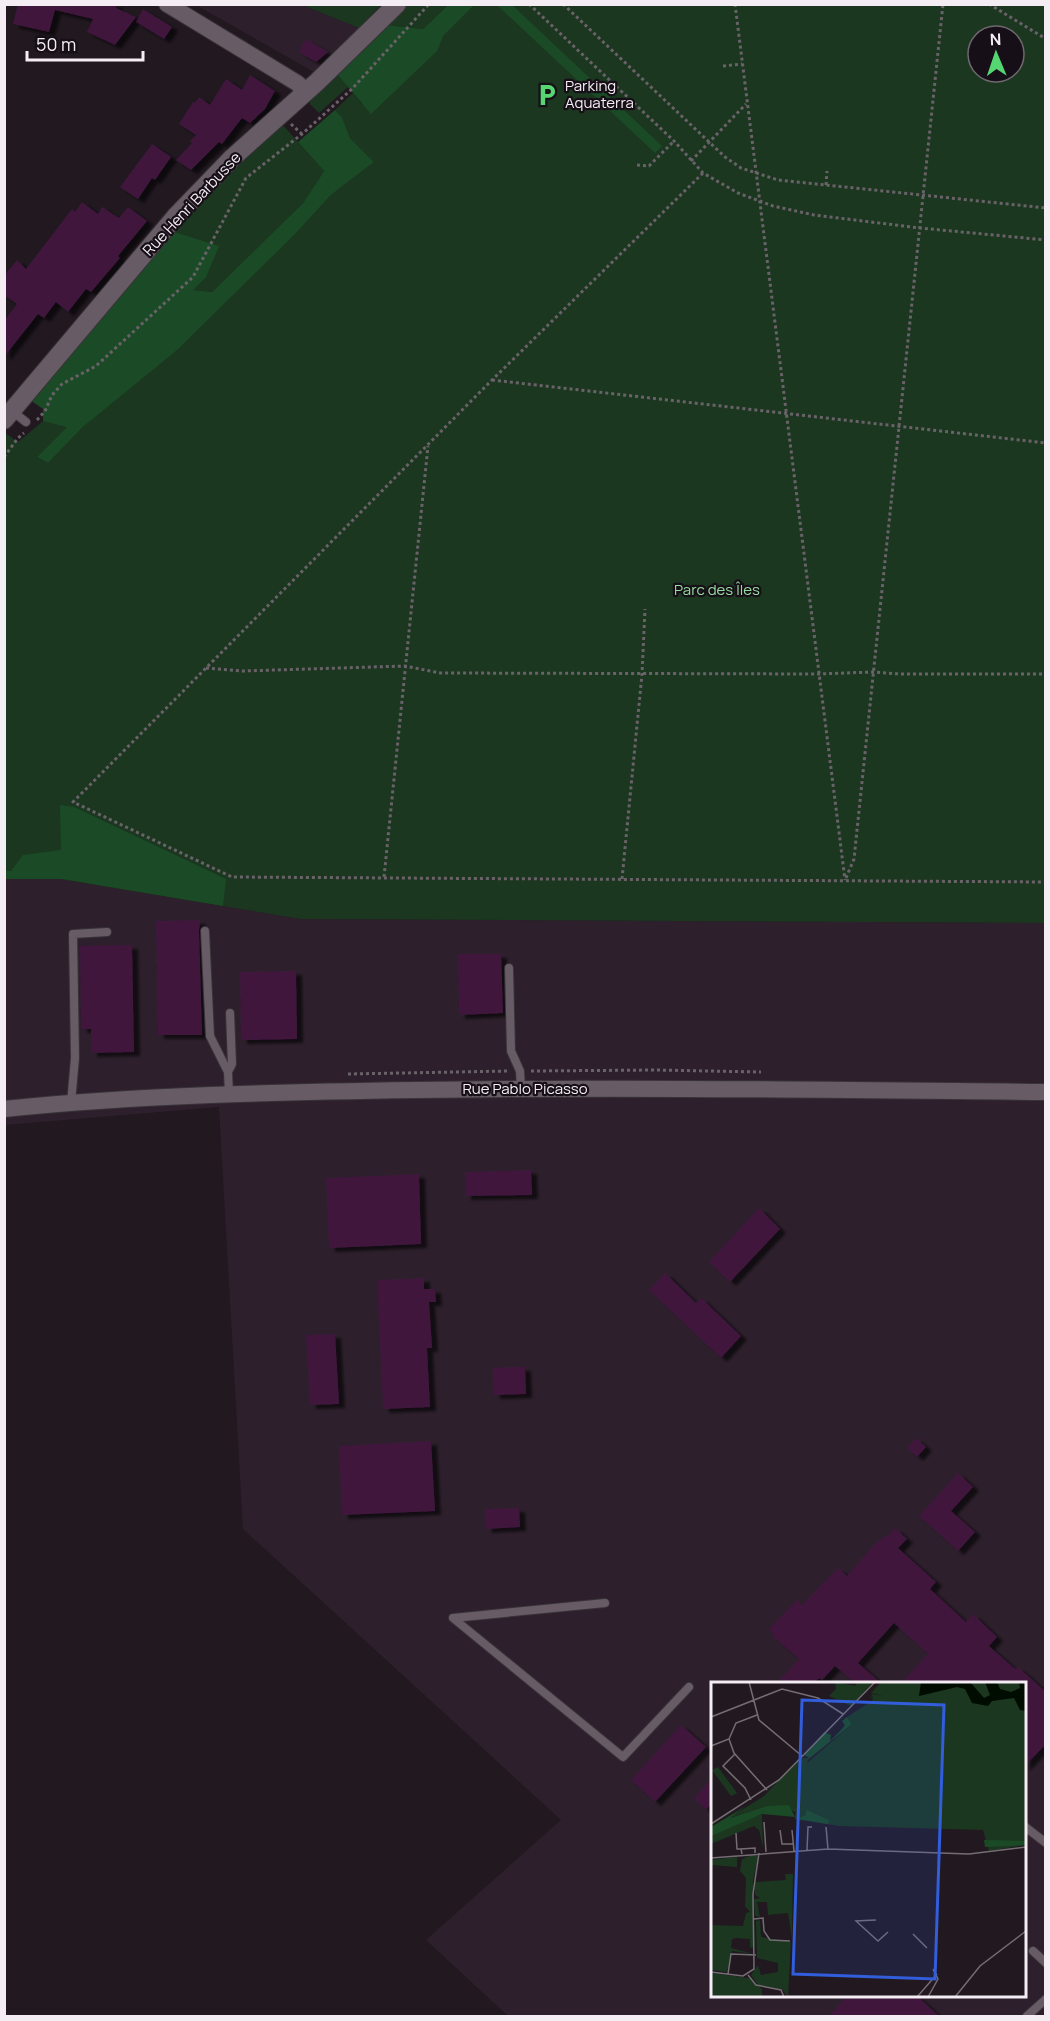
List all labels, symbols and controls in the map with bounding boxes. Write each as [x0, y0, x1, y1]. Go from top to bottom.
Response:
scale bar [27, 24, 142, 62]
north arrow [966, 24, 1026, 84]
text: N [989, 28, 1002, 50]
text: 50 m [36, 32, 76, 56]
place label: Parking Aquaterra [565, 75, 634, 113]
parking icon: Parking Aquaterra [534, 82, 560, 108]
street label: Rue Henri Barbusse [138, 147, 246, 260]
park label: Parc des Îles [674, 579, 760, 600]
street label: Rue Pablo Picasso [462, 1078, 588, 1099]
inset map [711, 1682, 1026, 1997]

